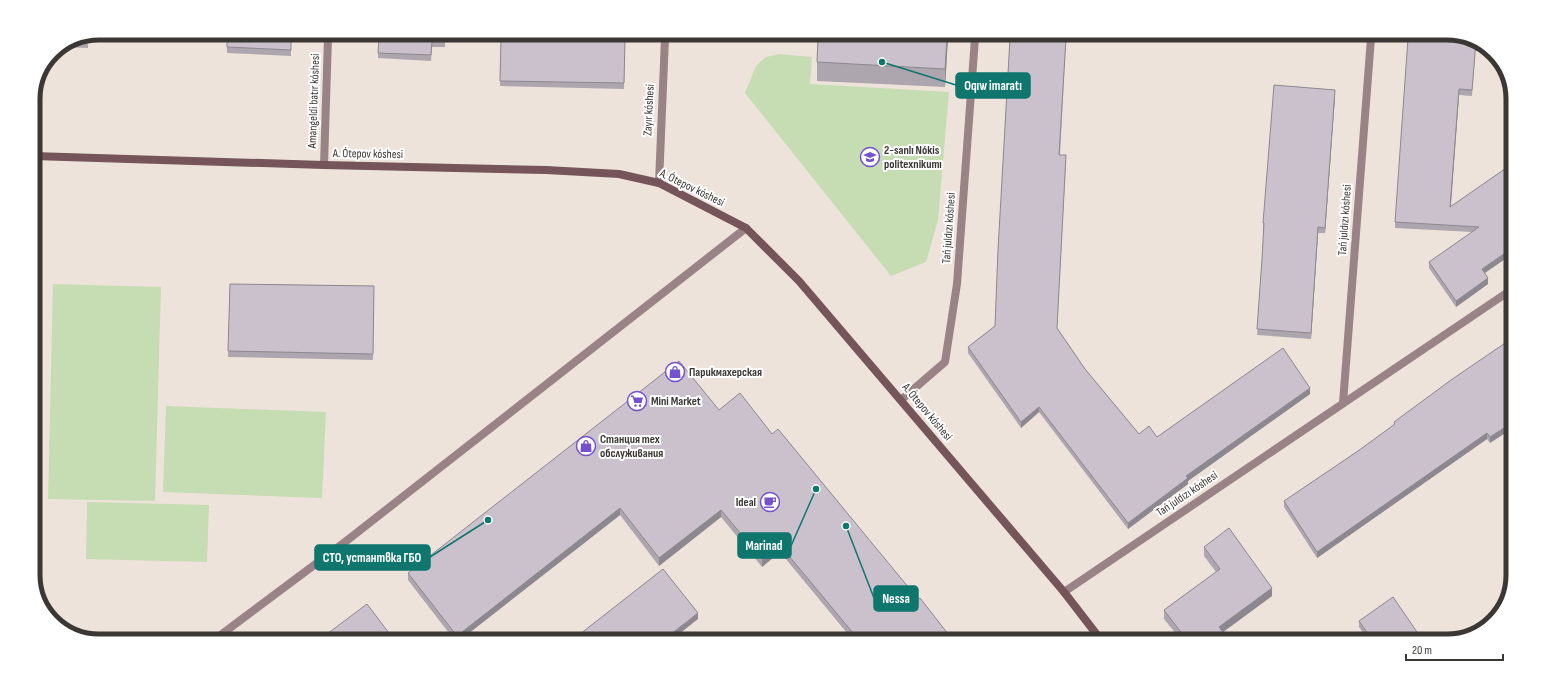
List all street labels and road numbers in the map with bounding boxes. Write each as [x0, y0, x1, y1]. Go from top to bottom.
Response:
street label: Amangeldi batır kóshesi [305, 53, 323, 150]
street label: Zayır kóshesi [640, 84, 658, 136]
street label: A. Ótepov kóshesi [332, 146, 403, 162]
street label: A. Ótepov kóshesi [656, 165, 727, 210]
street label: Tań juldızı kóshesi [1335, 184, 1355, 256]
street label: Tań juldızı kóshesi [939, 192, 959, 264]
street label: A. Ótepov kóshesi [898, 379, 955, 444]
street label: Tań juldızı kóshesi [1153, 468, 1221, 520]

